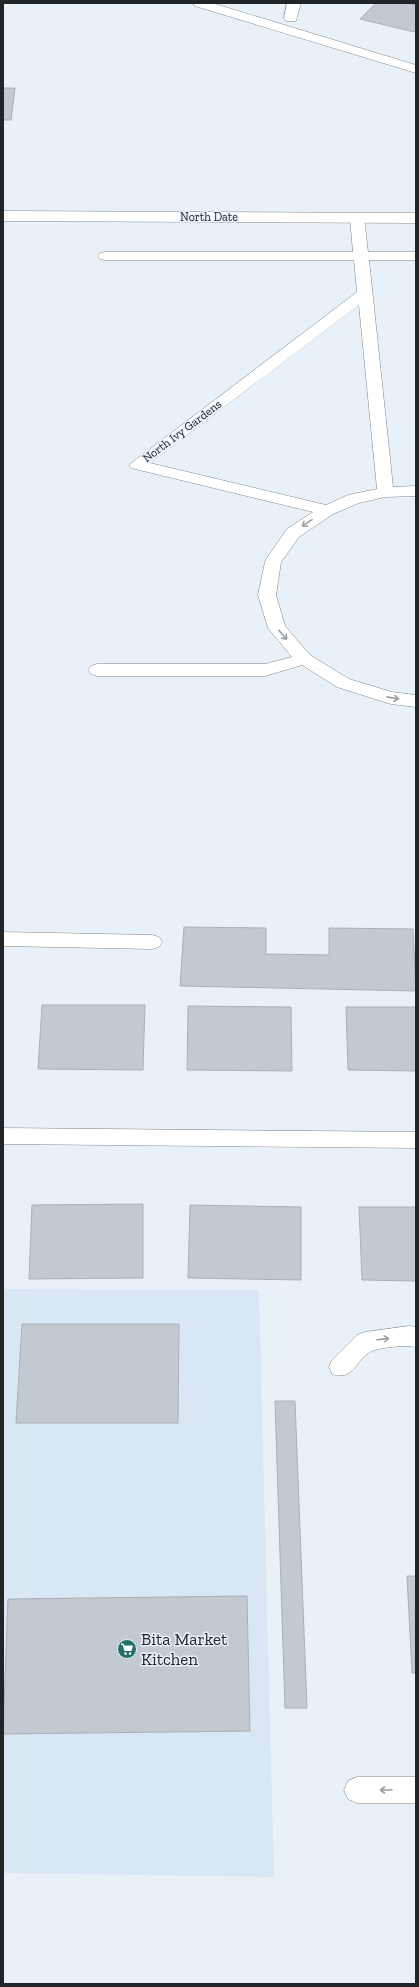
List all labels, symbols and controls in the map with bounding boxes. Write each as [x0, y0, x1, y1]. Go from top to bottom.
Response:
street label: North Date [180, 210, 238, 224]
street label: North Ivy Gardens [140, 397, 224, 465]
one-way arrow [302, 519, 313, 527]
one-way arrow [279, 630, 288, 640]
one-way arrow [386, 694, 399, 702]
one-way arrow [376, 1335, 389, 1343]
place label: Bita Market Kitchen [141, 1629, 228, 1669]
supermarket icon: Bita Market Kitchen [116, 1638, 138, 1660]
one-way arrow [380, 1786, 393, 1794]

